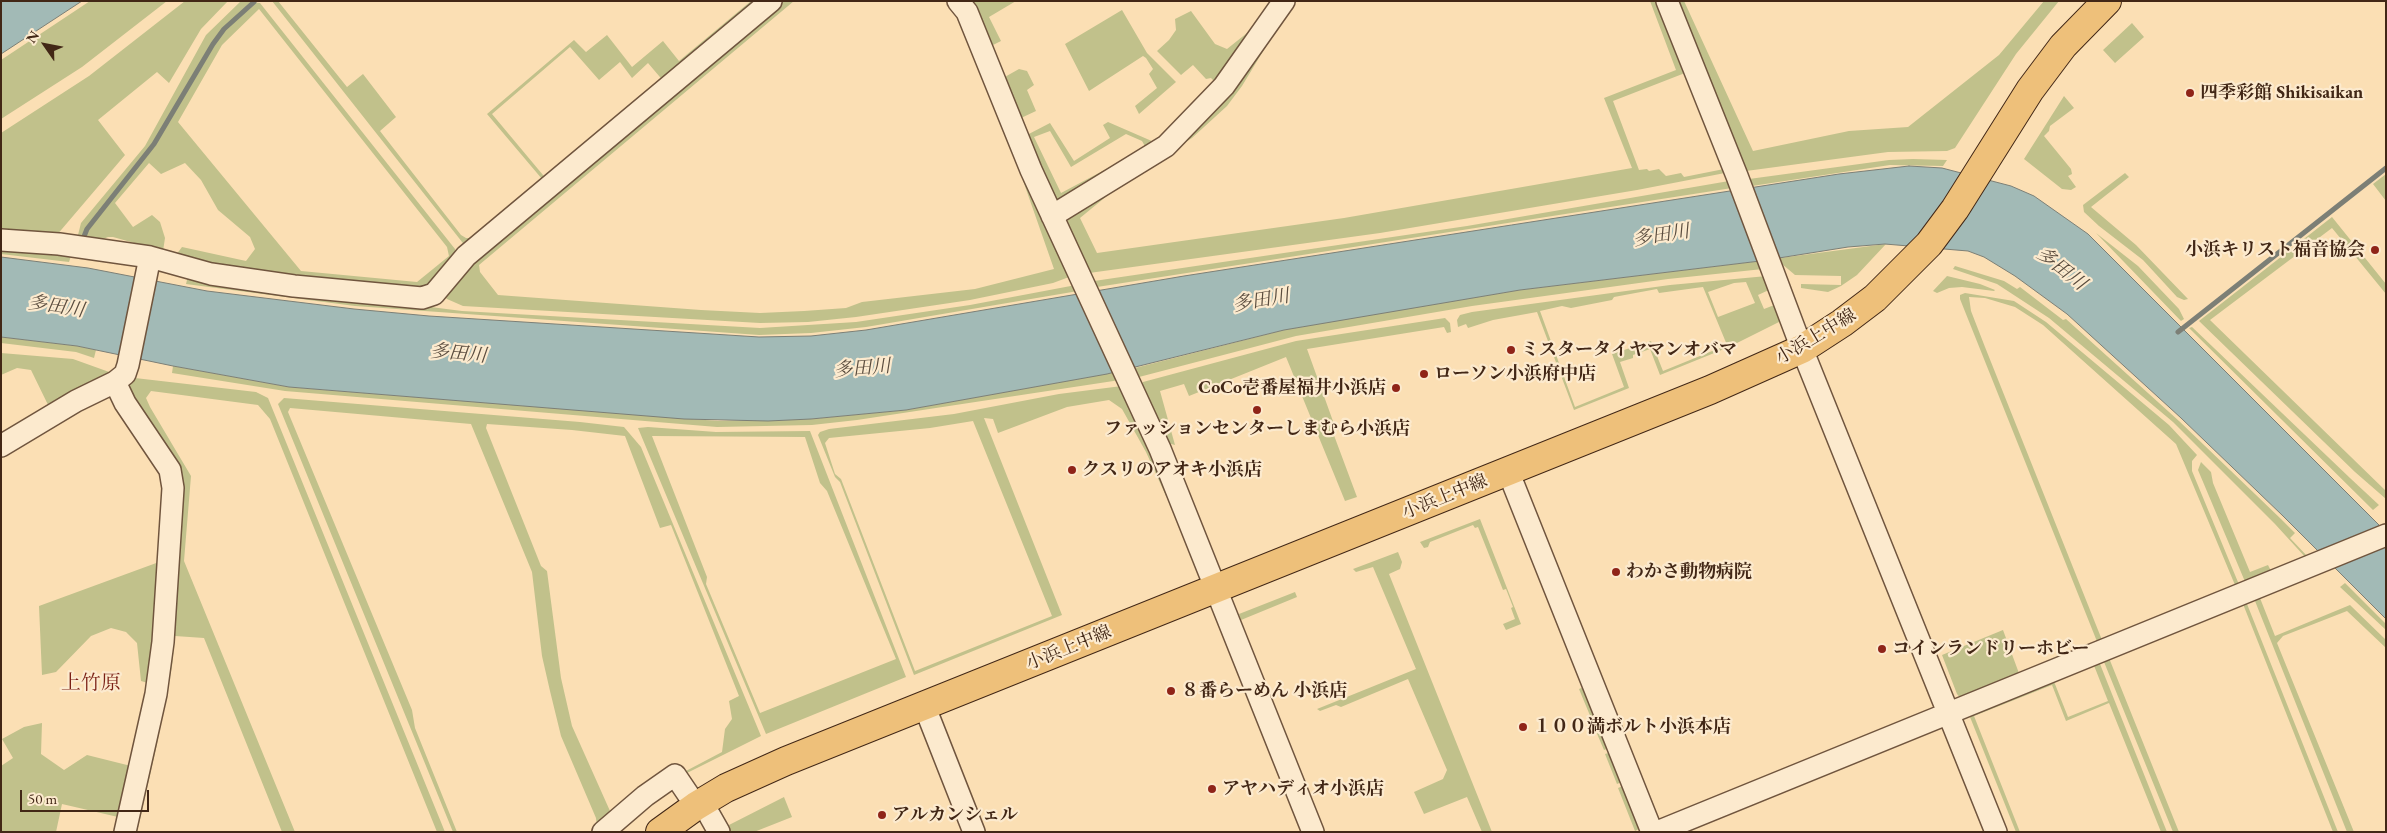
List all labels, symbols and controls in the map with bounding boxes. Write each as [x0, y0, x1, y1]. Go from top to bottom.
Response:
north arrow [20, 20, 70, 70]
text: N [22, 27, 43, 46]
place label: 四季彩館 Shikisaikan [2200, 82, 2363, 104]
marker: 四季彩館 Shikisaikan [2184, 87, 2196, 99]
water label: 多田川 [1631, 220, 1691, 252]
place label: 小浜キリスト福音協会 [2185, 239, 2365, 261]
water label: 多田川 [2032, 242, 2090, 296]
marker: 小浜キリスト福音協会 [2369, 244, 2381, 256]
water label: 多田川 [1231, 285, 1291, 317]
water label: 多田川 [26, 291, 86, 323]
street label: 小浜上中線 [1772, 305, 1860, 369]
place label: ミスタータイヤマンオバマ [1521, 339, 1737, 361]
water label: 多田川 [429, 340, 487, 368]
marker: ミスタータイヤマンオバマ [1505, 344, 1517, 356]
water label: 多田川 [833, 355, 891, 383]
place label: ローソン小浜府中店 [1434, 363, 1596, 385]
marker: ローソン小浜府中店 [1418, 368, 1430, 380]
place label: CoCo壱番屋福井小浜店 [1198, 377, 1386, 399]
marker: CoCo壱番屋福井小浜店 [1390, 382, 1402, 394]
marker: ファッションセンターしまむら小浜店 [1251, 404, 1263, 416]
place label: ファッションセンターしまむら小浜店 [1104, 418, 1410, 440]
place label: クスリのアオキ小浜店 [1082, 459, 1262, 481]
marker: クスリのアオキ小浜店 [1066, 464, 1078, 476]
street label: 小浜上中線 [1399, 470, 1491, 524]
place label: わかさ動物病院 [1626, 561, 1752, 583]
marker: わかさ動物病院 [1610, 566, 1622, 578]
street label: 小浜上中線 [1023, 621, 1115, 675]
place label: コインランドリーホビー [1892, 638, 2089, 660]
marker: コインランドリーホビー [1876, 643, 1888, 655]
district label: 上竹原 [61, 672, 121, 696]
place label: ８番らーめん 小浜店 [1181, 680, 1347, 702]
marker: ８番らーめん 小浜店 [1165, 685, 1177, 697]
place label: １００満ボルト小浜本店 [1533, 716, 1731, 738]
marker: １００満ボルト小浜本店 [1517, 721, 1529, 733]
place label: アヤハディオ小浜店 [1222, 778, 1384, 800]
scale bar [22, 780, 151, 812]
marker: アヤハディオ小浜店 [1206, 783, 1218, 795]
text: 50 m [28, 789, 57, 808]
place label: アルカンシェル [892, 804, 1018, 826]
marker: アルカンシェル [876, 809, 888, 821]

